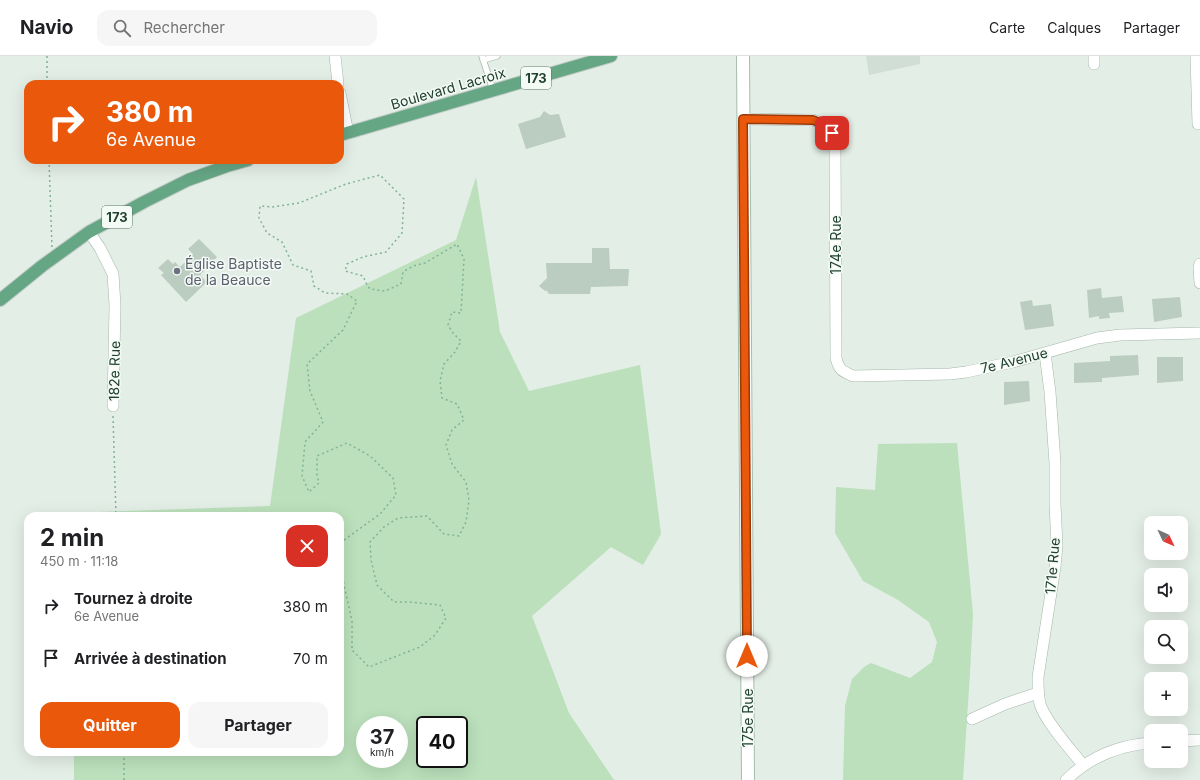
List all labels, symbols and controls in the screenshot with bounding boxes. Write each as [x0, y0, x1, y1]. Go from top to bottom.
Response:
search box [97, 10, 377, 46]
text: Navio [20, 16, 73, 39]
icon: search [111, 17, 133, 39]
text: Rechercher [143, 18, 225, 37]
text: Carte [989, 19, 1025, 36]
text: Calques [1047, 19, 1101, 36]
text: Partager [1123, 19, 1180, 36]
street label: Boulevard Lacroix [389, 63, 508, 113]
road number: 173 [521, 67, 551, 89]
text: 380 m [106, 95, 193, 129]
icon: right [40, 96, 92, 148]
pin [815, 116, 849, 150]
icon: arrive [821, 122, 843, 144]
text: 6e Avenue [106, 129, 196, 150]
road number: 173 [102, 206, 132, 228]
street label: 174e Rue [827, 215, 844, 275]
place label: Église Baptiste de la Beauce [185, 255, 282, 288]
marker: Église Baptiste de la Beauce [172, 266, 182, 276]
street label: 182e Rue [105, 341, 123, 401]
street label: 7e Avenue [979, 343, 1049, 377]
north arrow [1144, 516, 1188, 560]
map controls [1144, 516, 1188, 768]
text: 2 min [40, 523, 104, 552]
button: close [286, 525, 328, 567]
street label: 171e Rue [1041, 537, 1063, 595]
text: 450 m · 11:18 [40, 553, 118, 569]
button: sound [1144, 568, 1188, 612]
text: Tournez à droite [74, 589, 193, 608]
icon: right [40, 595, 62, 617]
text: 380 m [283, 597, 328, 616]
text: 6e Avenue [74, 608, 139, 624]
button: search [1144, 620, 1188, 664]
position arrow [726, 635, 768, 677]
icon: arrive [40, 647, 62, 669]
text: Arrivée à destination [74, 649, 227, 668]
text: 70 m [293, 649, 328, 668]
button: + [1144, 672, 1188, 716]
street label: 175e Rue [739, 688, 756, 748]
button: Quitter [40, 702, 180, 748]
button: Partager [188, 702, 328, 748]
speed limit sign: 40 [416, 716, 468, 768]
button: − [1144, 724, 1188, 768]
text: 37 [370, 725, 394, 749]
text: km/h [370, 746, 394, 758]

